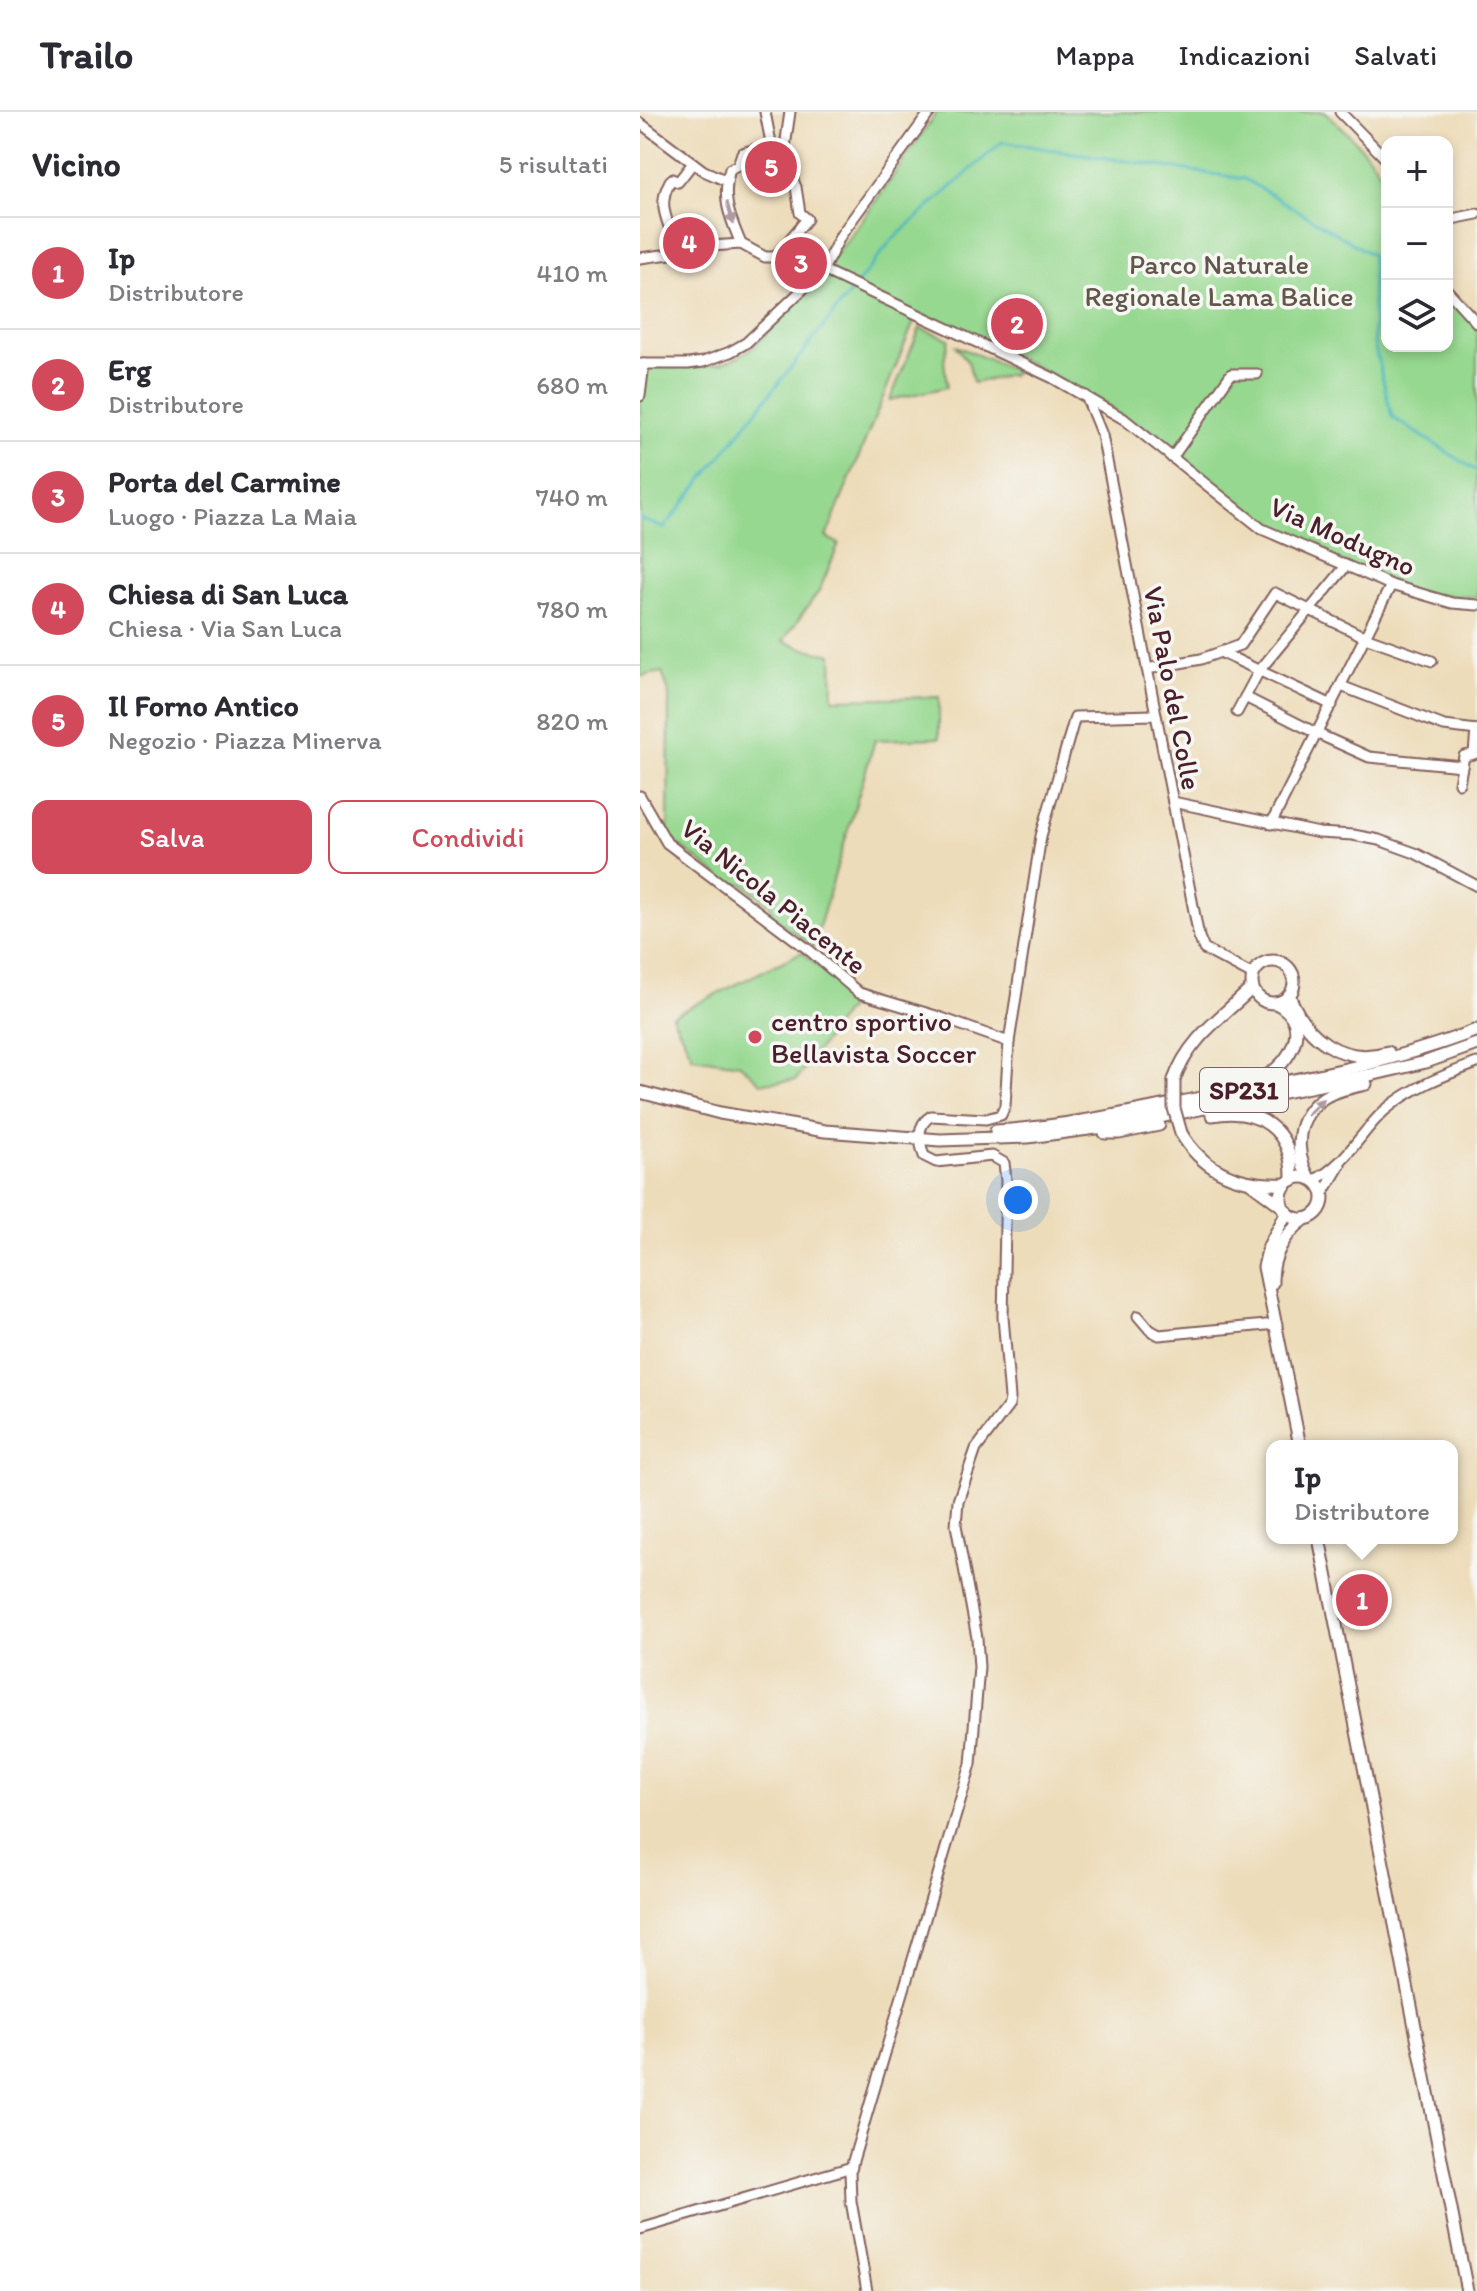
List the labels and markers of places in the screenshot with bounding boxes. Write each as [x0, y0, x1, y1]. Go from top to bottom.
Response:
pin: 5 [745, 137, 797, 197]
pin: 4 [663, 213, 715, 273]
pin: 3 [775, 233, 827, 293]
pin: 2 [991, 294, 1043, 354]
place label: centro sportivo Bellavista Soccer [771, 1004, 977, 1070]
marker: centro sportivo Bellavista Soccer [746, 1028, 764, 1046]
pin: 1 [1336, 1570, 1388, 1630]

